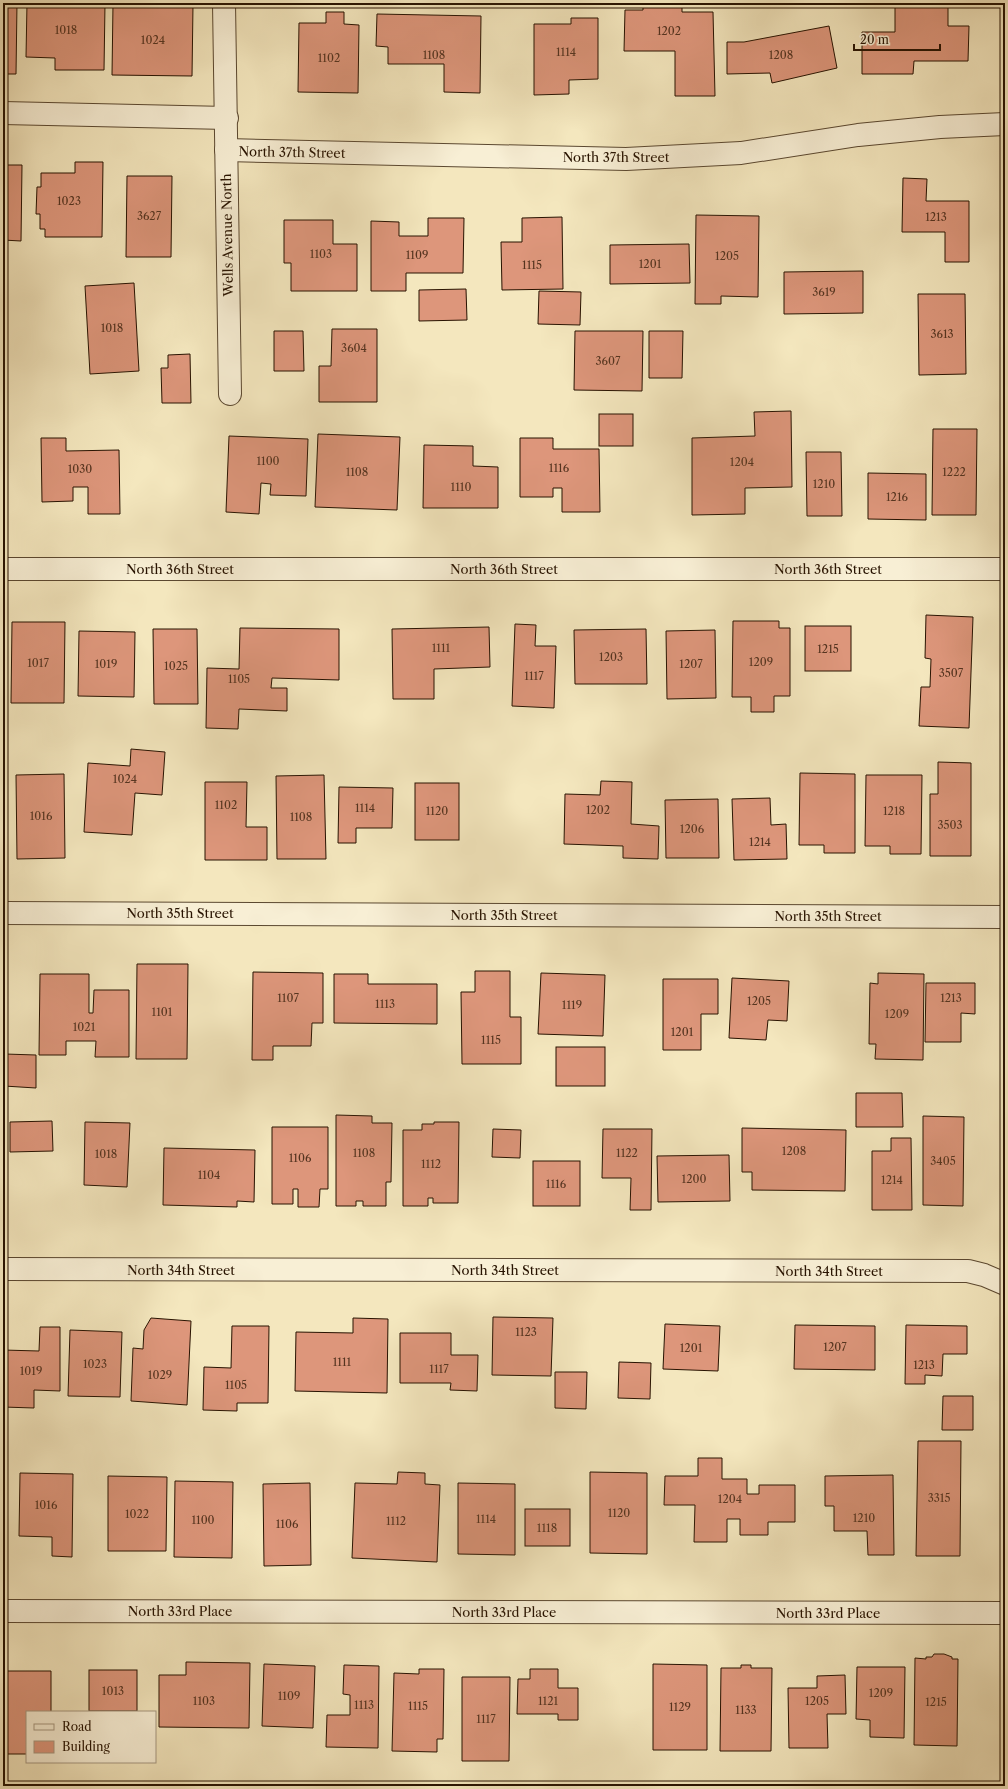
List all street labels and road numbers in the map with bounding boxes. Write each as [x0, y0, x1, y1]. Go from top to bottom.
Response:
street label: North 37th Street [239, 143, 346, 161]
street label: North 37th Street [563, 149, 670, 165]
street label: Wells Avenue North [218, 173, 236, 298]
street label: North 36th Street [126, 561, 234, 577]
street label: North 36th Street [450, 561, 558, 577]
street label: North 36th Street [774, 561, 882, 577]
street label: North 35th Street [126, 905, 234, 921]
street label: North 35th Street [450, 907, 558, 923]
street label: North 35th Street [774, 908, 882, 924]
street label: North 34th Street [127, 1262, 235, 1278]
street label: North 34th Street [451, 1262, 559, 1278]
street label: North 34th Street [775, 1263, 883, 1279]
street label: North 33rd Place [128, 1603, 232, 1619]
street label: North 33rd Place [452, 1604, 556, 1620]
street label: North 33rd Place [776, 1605, 880, 1621]

